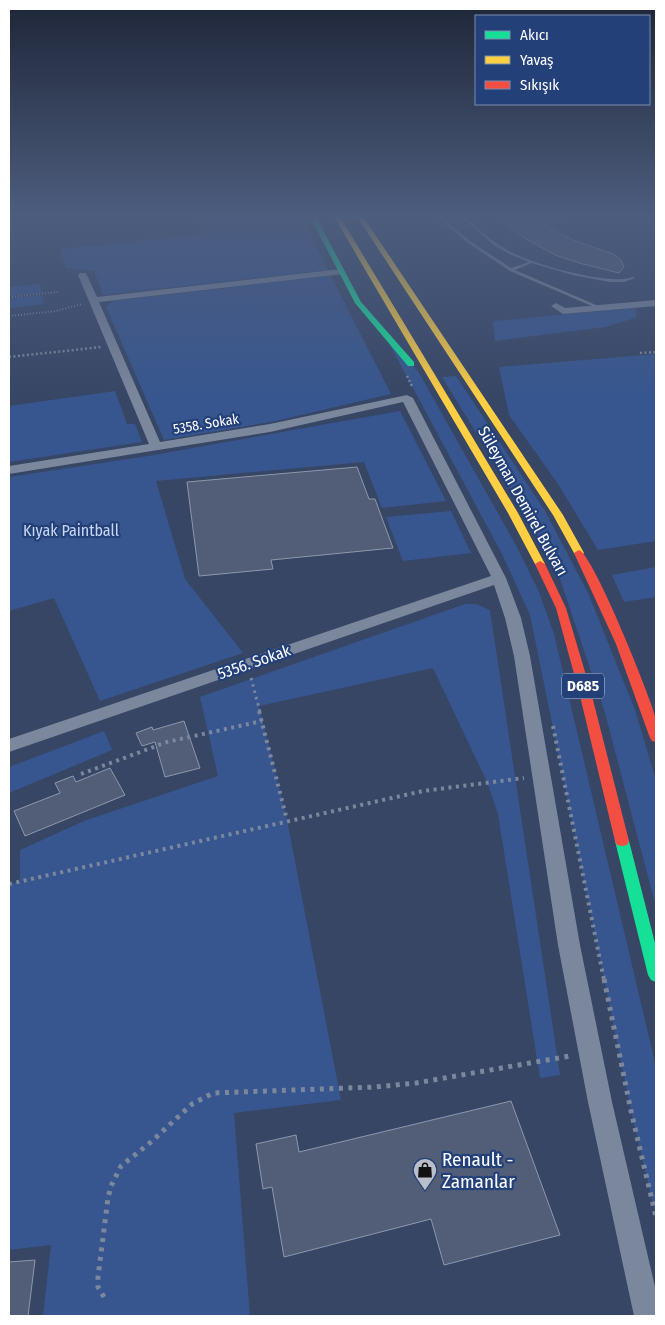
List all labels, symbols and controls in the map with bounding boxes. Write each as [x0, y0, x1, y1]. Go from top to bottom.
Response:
legend [475, 15, 650, 105]
text: Akıcı [520, 26, 549, 44]
text: Yavaş [520, 51, 554, 69]
text: Sıkışık [520, 76, 559, 94]
street label: 5358. Sokak [172, 410, 241, 438]
street label: Süleyman Demirel Bulvarı [474, 423, 572, 579]
park label: Kıyak Paintball [23, 521, 119, 540]
street label: 5356. Sokak [215, 641, 293, 683]
road number: D685 [562, 674, 604, 698]
place label: Renault - Zamanlar [442, 1148, 515, 1193]
shop icon: Renault - Zamanlar [412, 1157, 438, 1191]

